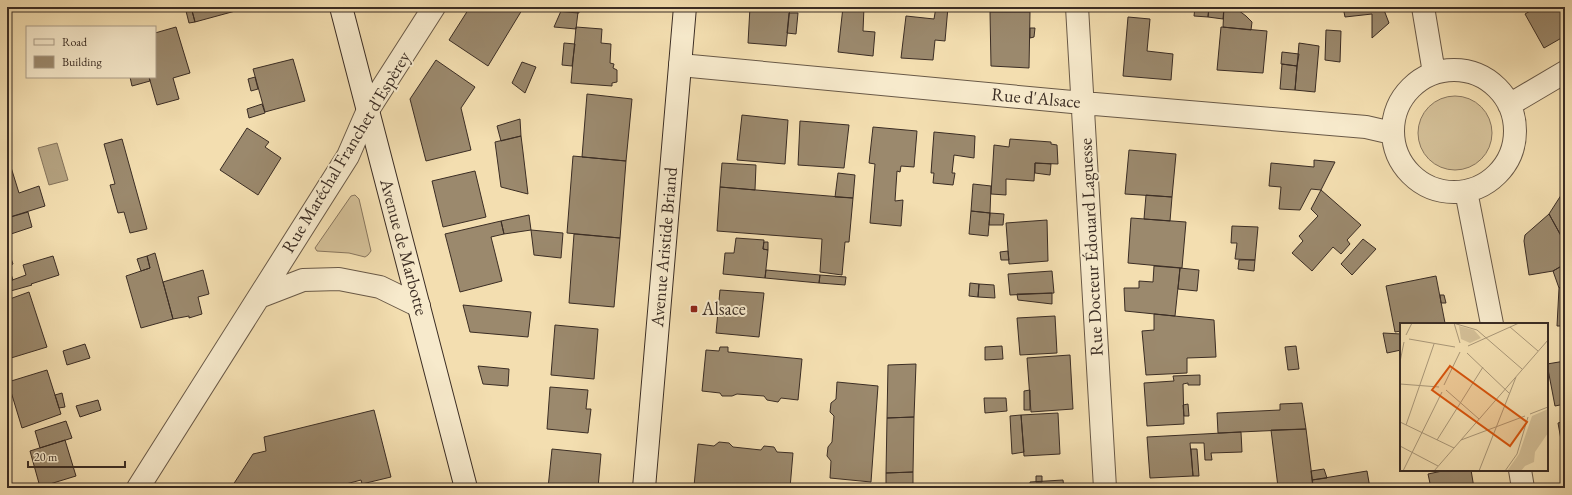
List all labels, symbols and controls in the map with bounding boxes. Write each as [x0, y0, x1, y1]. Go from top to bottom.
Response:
legend [26, 26, 156, 78]
text: Road [62, 34, 88, 50]
street label: Rue Maréchal Franchet d'Espèrey [276, 47, 415, 257]
text: Building [62, 54, 103, 70]
street label: Rue d'Alsace [991, 82, 1082, 113]
street label: Rue Docteur Édouard Laguesse [1073, 137, 1108, 357]
street label: Avenue Aristide Briand [645, 165, 682, 329]
street label: Avenue de Marbotte [375, 175, 434, 318]
place label: Alsace [701, 297, 746, 320]
marker: Alsace [689, 304, 699, 314]
inset map [1400, 323, 1548, 471]
scale bar [28, 443, 125, 469]
text: 20 m [34, 449, 58, 465]

